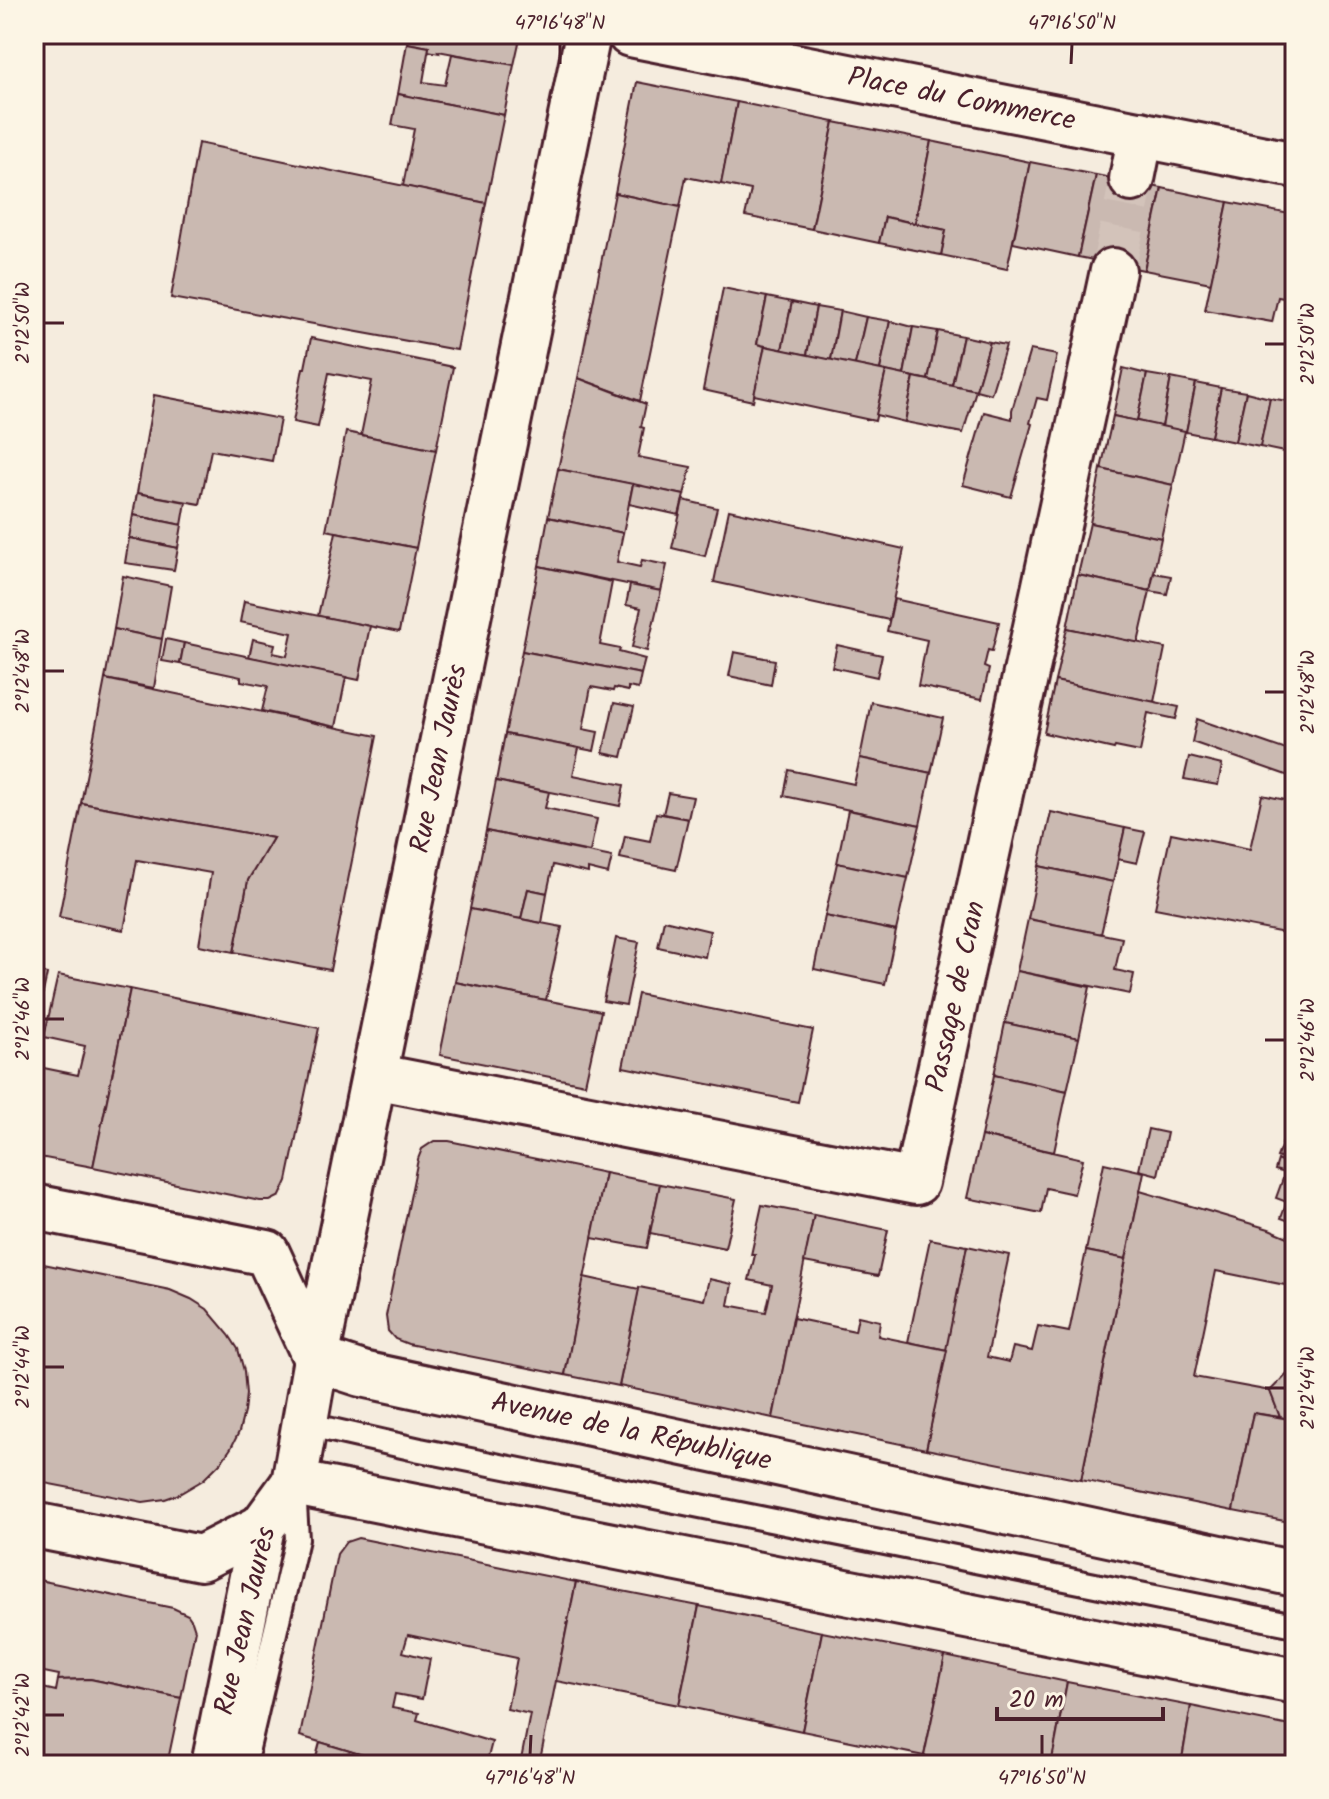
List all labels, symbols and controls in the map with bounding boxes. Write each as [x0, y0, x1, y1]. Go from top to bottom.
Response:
text: 47°16'48"N [515, 8, 605, 40]
text: 47°16'50"N [1028, 8, 1116, 40]
street label: Place du Commerce [844, 55, 1080, 144]
text: 2°12'50"W [8, 282, 40, 364]
text: 2°12'50"W [1293, 303, 1325, 385]
text: 2°12'48"W [8, 629, 40, 713]
text: 2°12'48"W [1293, 650, 1325, 734]
street label: Rue Jean Jaurès [398, 660, 480, 857]
street label: Passage de Cran [914, 897, 999, 1096]
text: 2°12'46"W [8, 977, 40, 1061]
text: 2°12'46"W [1293, 998, 1325, 1082]
text: 2°12'44"W [8, 1325, 40, 1409]
text: 2°12'44"W [1293, 1346, 1325, 1430]
street label: Avenue de la République [487, 1380, 776, 1484]
street label: Rue Jean Jaurès [203, 1522, 290, 1720]
scale bar [997, 1671, 1163, 1721]
text: 2°12'42"W [8, 1673, 40, 1757]
text: 20 m [1009, 1681, 1064, 1720]
text: 47°16'48"N [485, 1763, 575, 1795]
text: 47°16'50"N [998, 1763, 1086, 1795]

